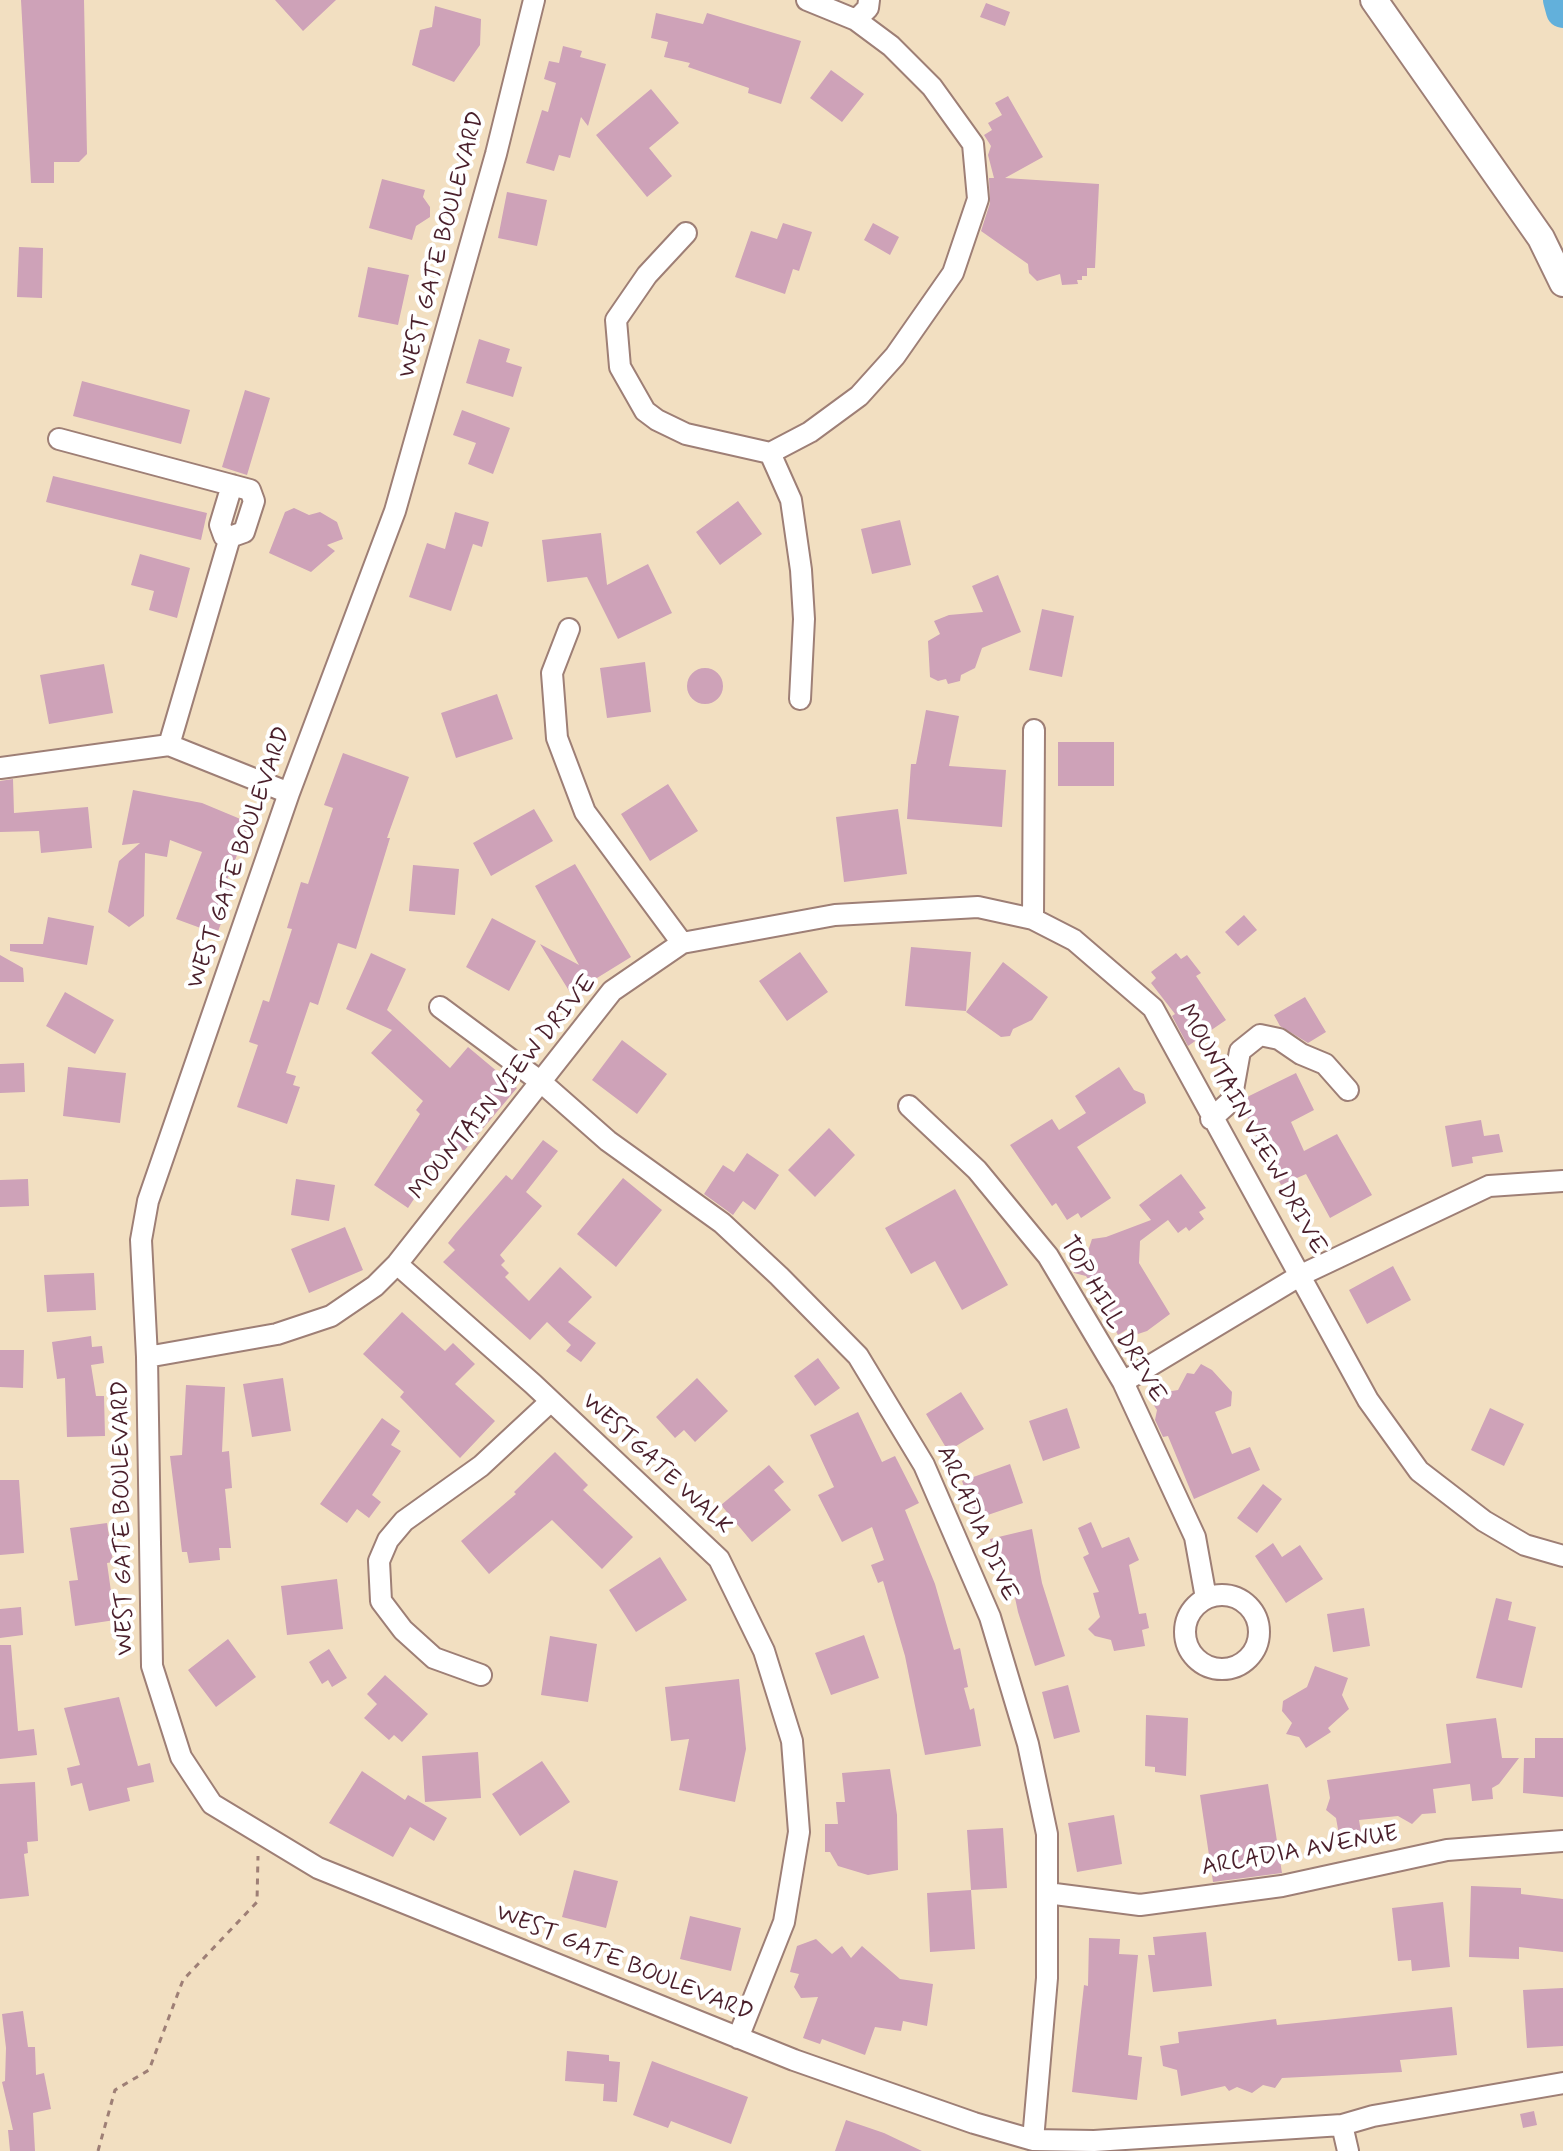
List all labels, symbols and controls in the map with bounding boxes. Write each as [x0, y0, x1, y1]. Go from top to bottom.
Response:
street label: WEST GATE BOULEVARD [393, 108, 493, 382]
street label: WEST GATE BOULEVARD [182, 723, 298, 993]
street label: MOUNTAIN VIEW DRIVE [404, 970, 604, 1206]
street label: MOUNTAIN VIEW DRIVE [1170, 1000, 1332, 1260]
street label: TOP HILL DRIVE [1053, 1231, 1171, 1409]
street label: WEST GATE BOULEVARD [107, 1380, 141, 1656]
street label: WESTGATE WALK [575, 1388, 737, 1542]
street label: ARCADIA DIVE [929, 1442, 1023, 1606]
street label: ARCADIA AVENUE [1199, 1821, 1401, 1883]
street label: WEST GATE BOULEVARD [491, 1899, 757, 2029]

